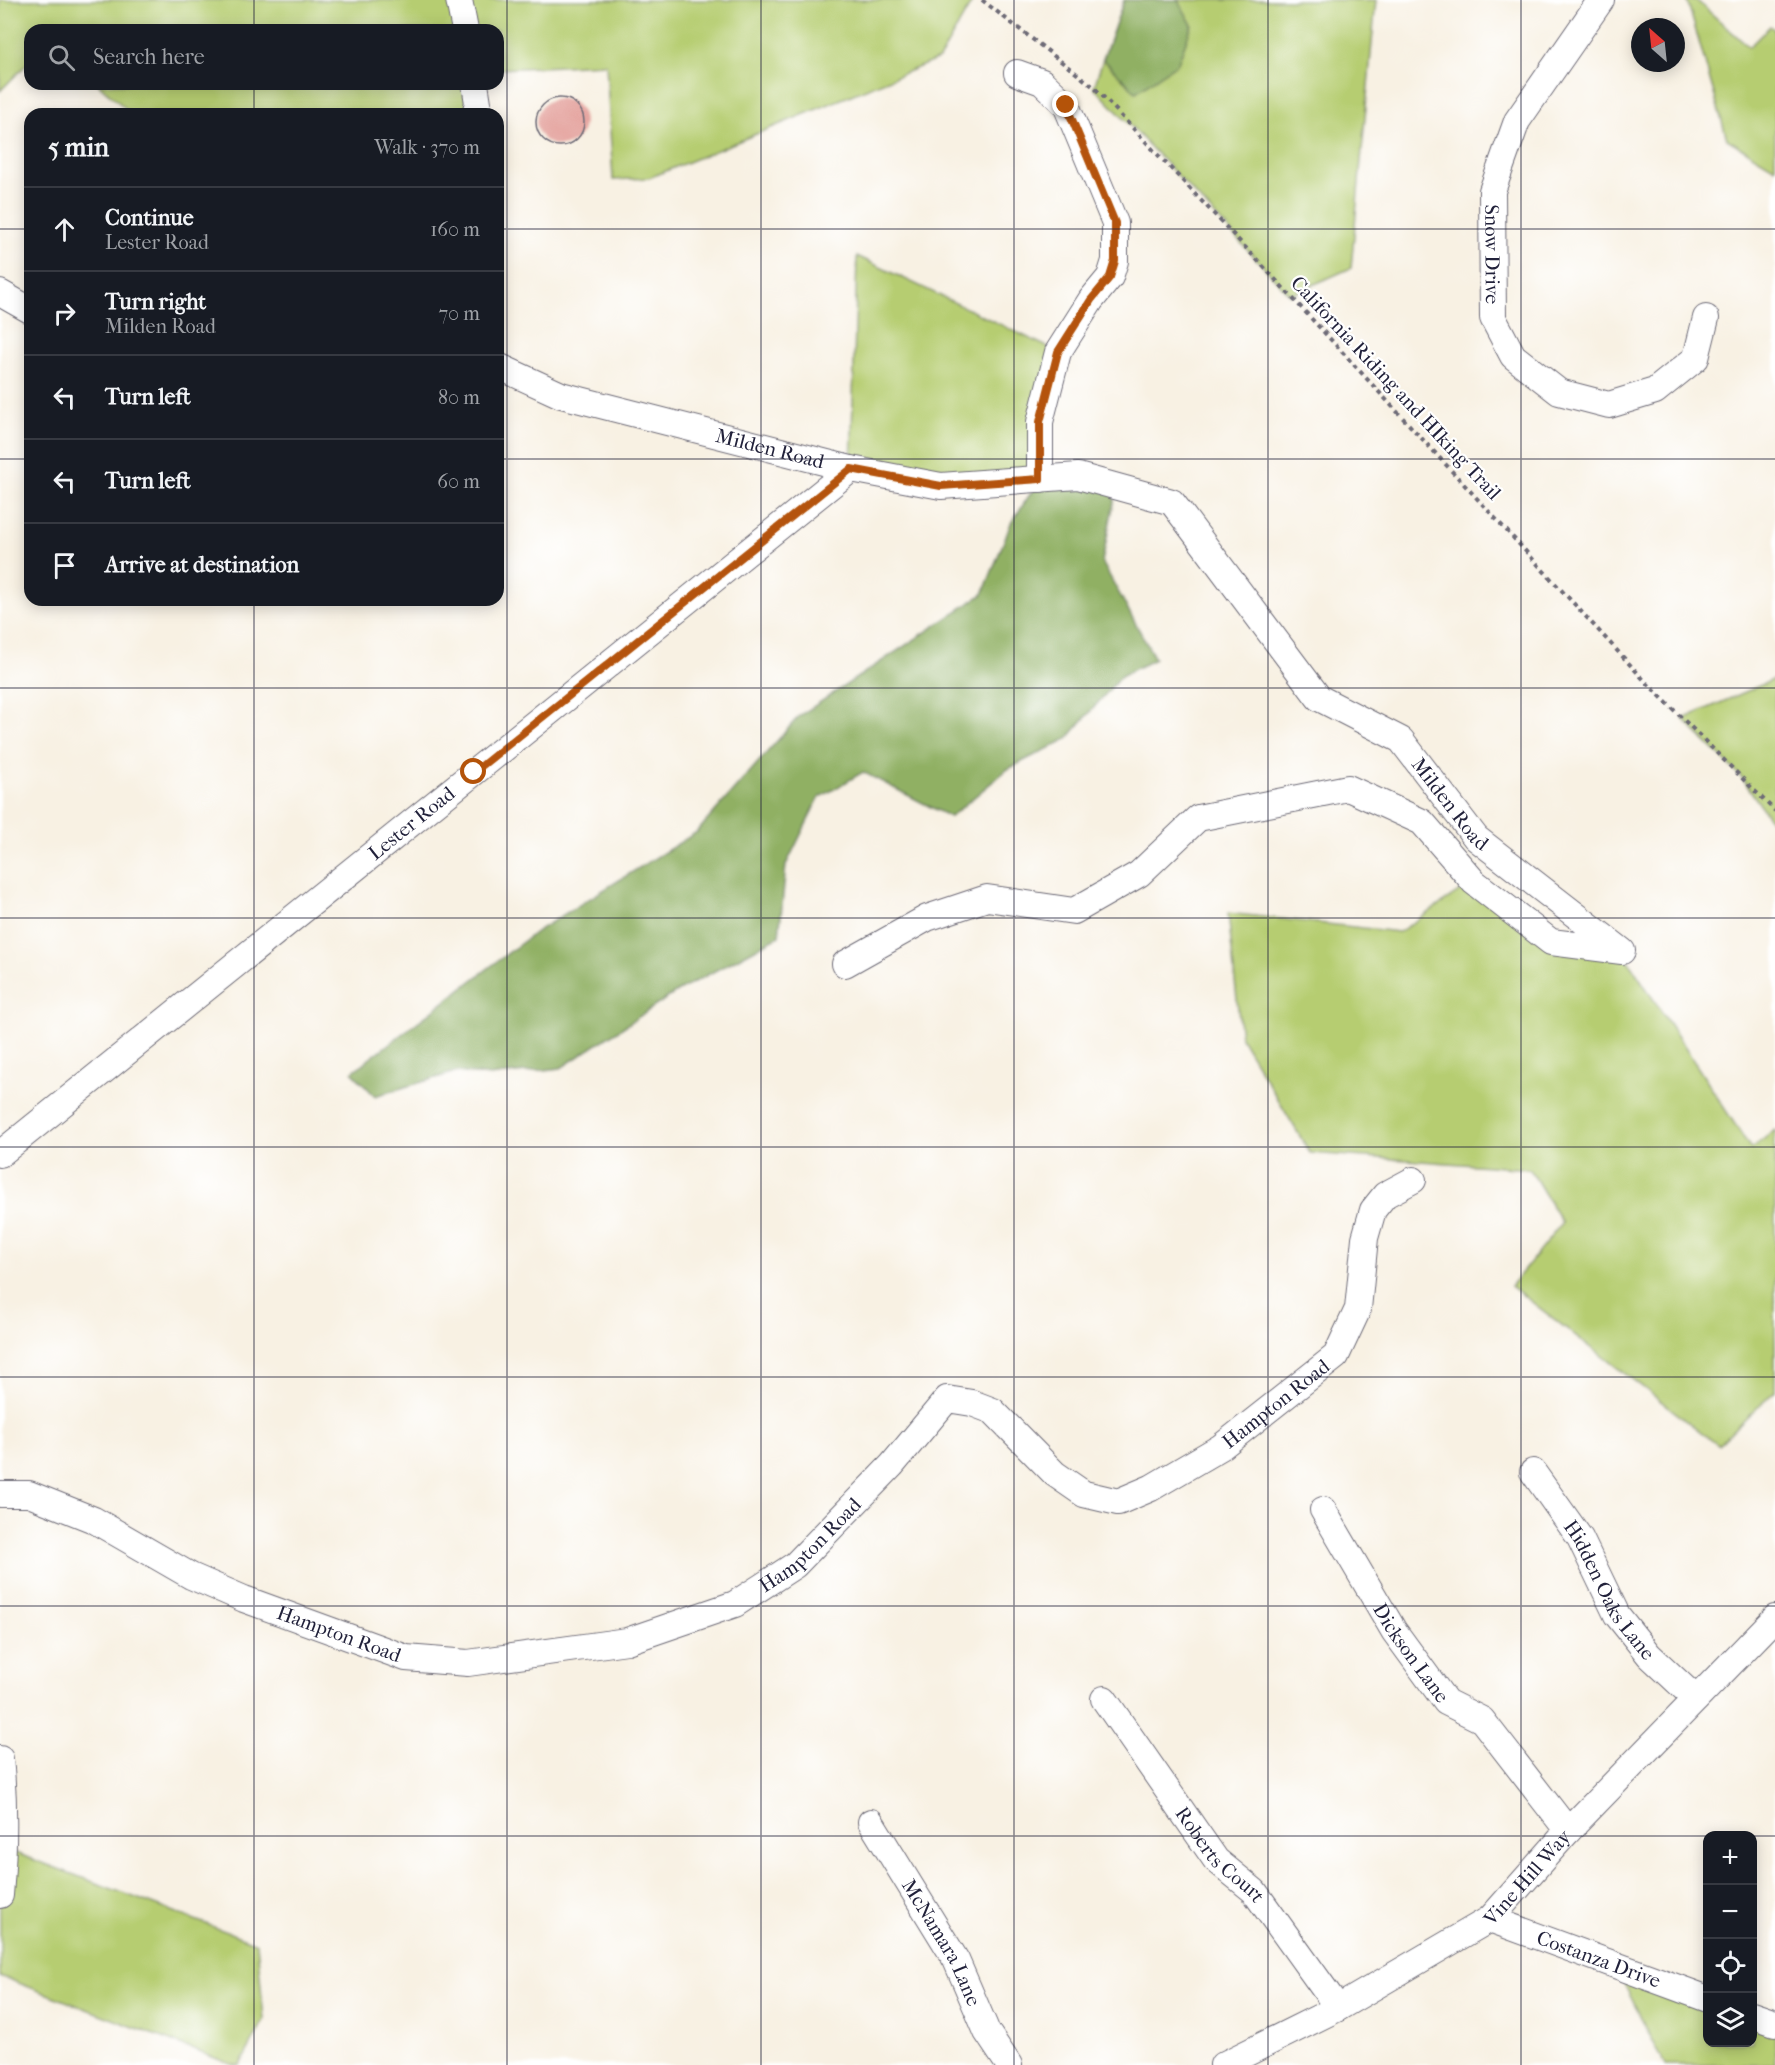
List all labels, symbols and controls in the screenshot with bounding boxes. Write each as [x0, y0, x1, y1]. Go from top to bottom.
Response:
north arrow [1631, 18, 1685, 72]
search box [24, 24, 504, 90]
icon: search [45, 41, 78, 74]
text: Search here [93, 44, 205, 70]
route end [1052, 91, 1078, 117]
text: 5 min [48, 132, 109, 163]
text: Walk · 370 m [374, 136, 480, 159]
street label: Snow Drive [1481, 204, 1504, 304]
text: Continue [105, 205, 194, 231]
icon: ahead [48, 213, 81, 246]
text: 160 m [430, 218, 480, 241]
text: Lester Road [105, 231, 209, 254]
street label: California Riding and HIking Trail [1286, 271, 1506, 505]
text: Turn right [105, 289, 206, 315]
icon: right [48, 297, 81, 330]
text: 70 m [438, 302, 480, 325]
text: Milden Road [105, 315, 216, 338]
icon: left [48, 381, 81, 414]
text: Turn left [105, 384, 191, 410]
text: 80 m [438, 386, 480, 409]
street label: Milden Road [713, 423, 828, 473]
icon: left [48, 465, 81, 498]
text: Turn left [105, 468, 191, 494]
text: 60 m [437, 470, 480, 493]
icon: arrive [48, 549, 81, 582]
text: Arrive at destination [105, 552, 299, 578]
street label: Milden Road [1407, 753, 1494, 856]
route start [460, 758, 486, 784]
street label: Lester Road [364, 781, 460, 864]
street label: Hampton Road [1218, 1354, 1335, 1453]
street label: Hampton Road [755, 1492, 866, 1597]
street label: Hidden Oaks Lane [1559, 1515, 1660, 1664]
street label: Dickson Lane [1369, 1599, 1454, 1707]
street label: Hampton Road [274, 1601, 405, 1667]
street label: Roberts Court [1171, 1802, 1270, 1907]
street label: Vine Hill Way [1478, 1824, 1576, 1931]
map controls [1703, 1831, 1757, 2047]
button: + [1703, 1831, 1757, 1885]
street label: McNamara Lane [898, 1875, 986, 2009]
button: − [1703, 1885, 1757, 1939]
street label: Costanza Drive [1534, 1926, 1664, 1992]
button: locate [1703, 1939, 1757, 1993]
button: layers [1703, 1993, 1757, 2047]

